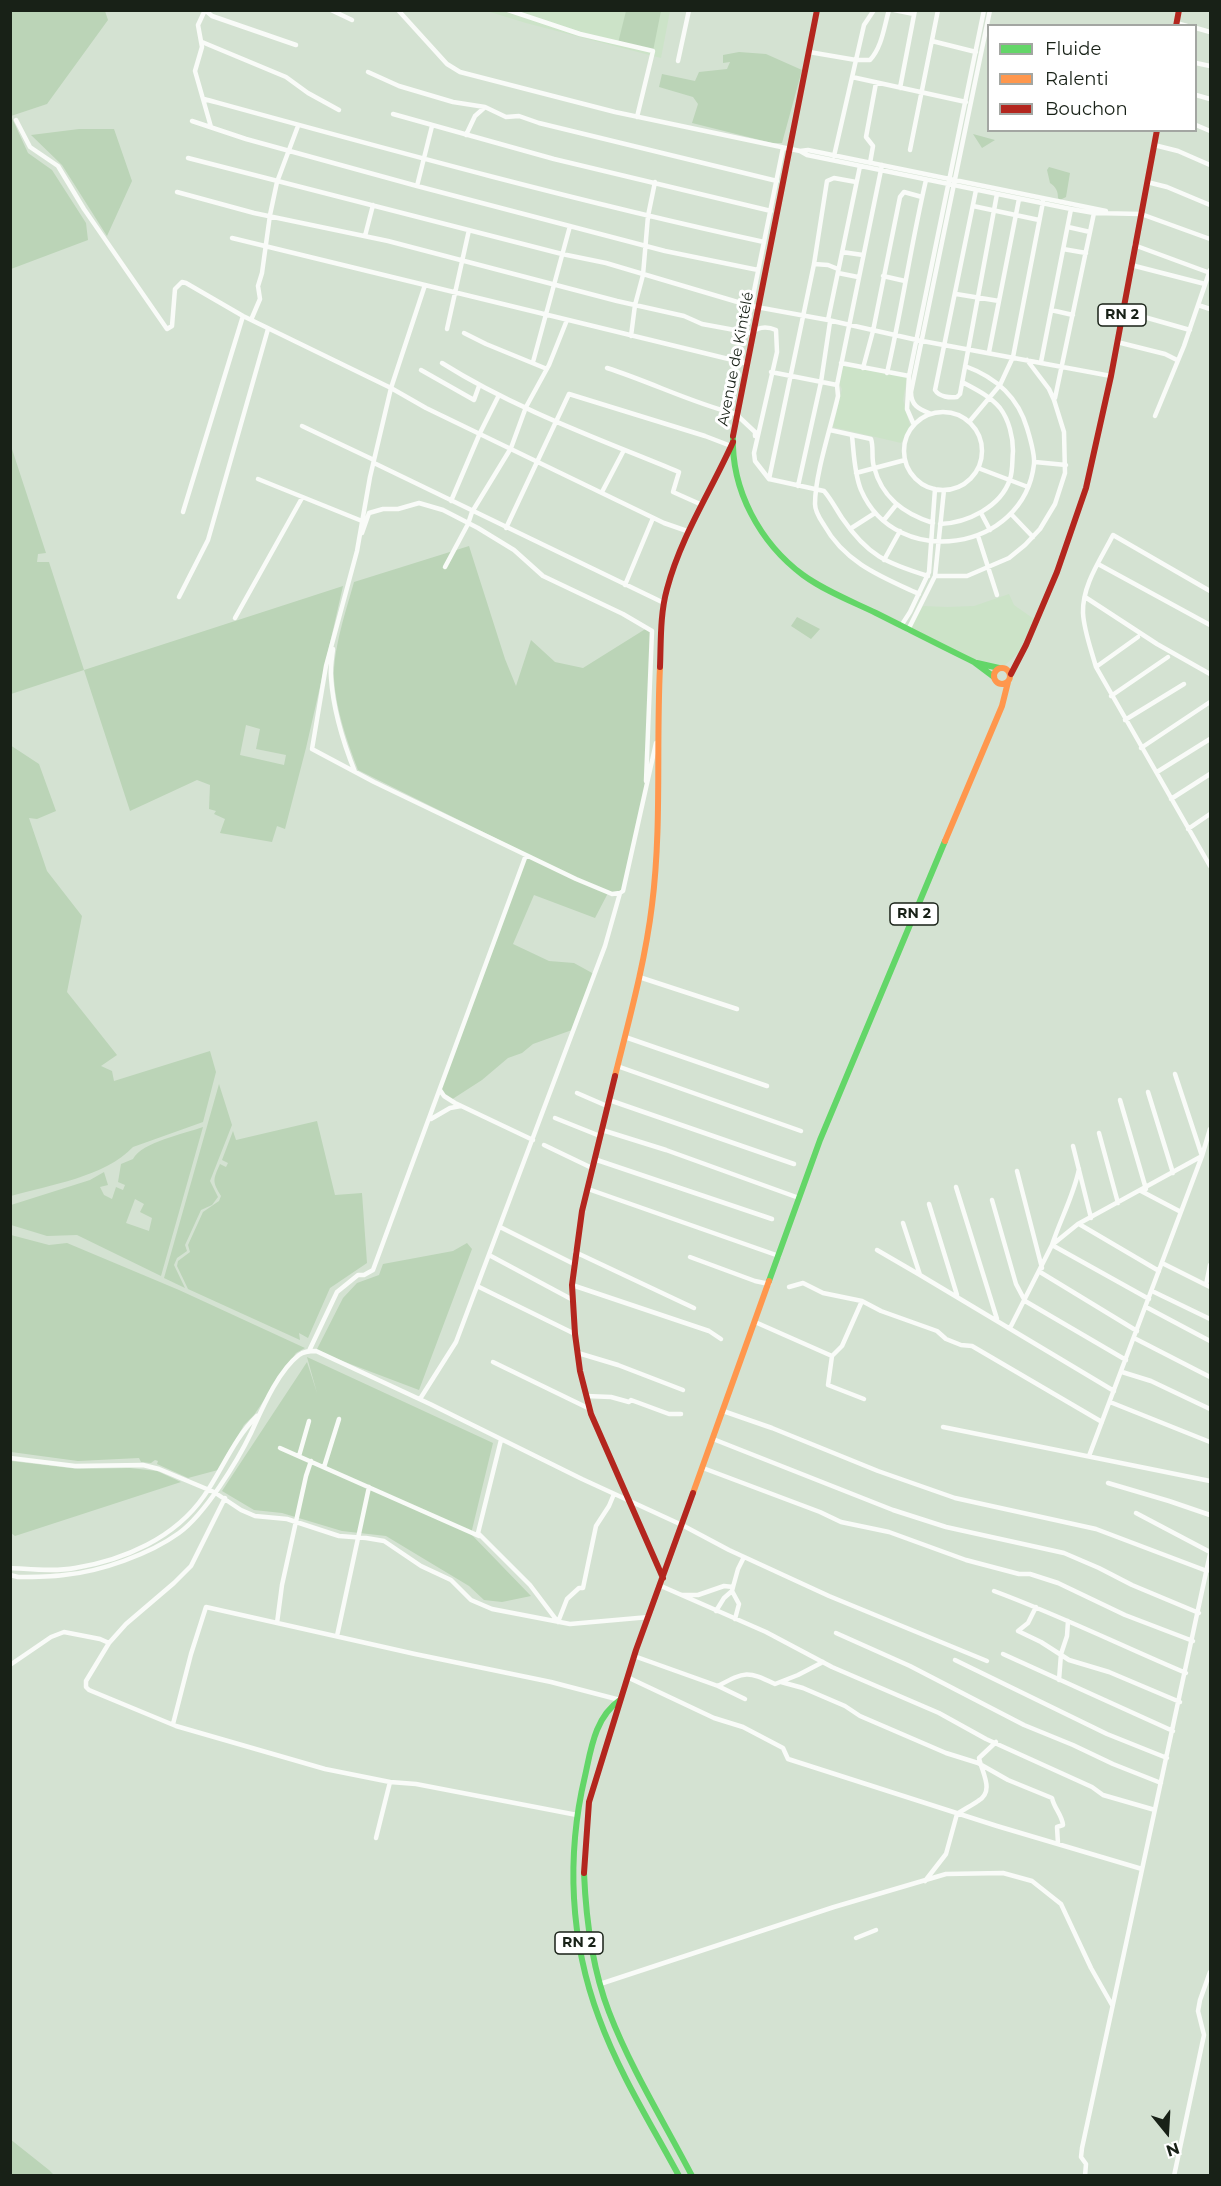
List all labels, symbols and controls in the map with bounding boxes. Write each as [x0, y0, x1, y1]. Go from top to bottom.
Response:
legend [987, 24, 1197, 132]
text: Fluide [1045, 38, 1101, 60]
text: Ralenti [1045, 68, 1109, 90]
text: Bouchon [1045, 98, 1128, 120]
street label: Avenue de Kintélé [714, 290, 758, 428]
road number: RN 2 [1098, 304, 1146, 326]
road number: RN 2 [890, 903, 938, 925]
road number: RN 2 [555, 1932, 603, 1954]
north arrow [1137, 2102, 1197, 2162]
text: N [1164, 2139, 1182, 2161]

